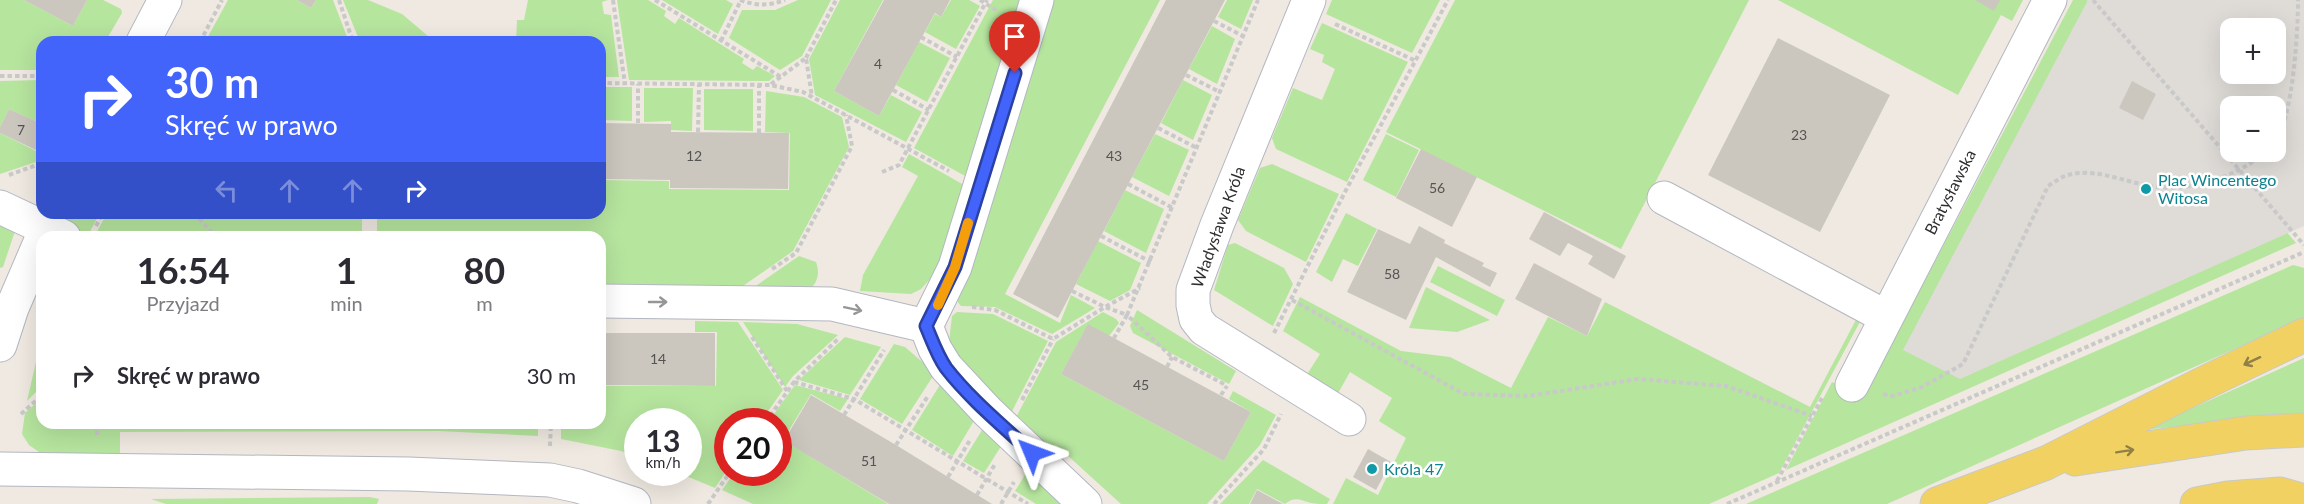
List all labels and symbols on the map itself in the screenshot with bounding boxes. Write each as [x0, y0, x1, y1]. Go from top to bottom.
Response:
pin [989, 11, 1040, 73]
house number: 4 [874, 55, 882, 72]
house number: 7 [17, 121, 25, 138]
house number: 23 [1791, 126, 1807, 143]
street label: Bratysławska [1920, 146, 1979, 237]
house number: 12 [686, 147, 702, 164]
house number: 43 [1106, 147, 1122, 164]
street label: Władysława Króla [1187, 164, 1248, 290]
place label: Plac Wincentego Witosa [2158, 170, 2276, 207]
house number: 56 [1429, 179, 1445, 196]
marker: Plac Wincentego Witosa [2139, 182, 2153, 196]
house number: 58 [1384, 265, 1400, 282]
one-way arrow [648, 296, 668, 308]
one-way arrow [843, 304, 862, 315]
house number: 14 [650, 350, 666, 367]
one-way arrow [2243, 356, 2261, 367]
house number: 45 [1133, 376, 1149, 393]
speed limit sign: 20 [714, 408, 792, 486]
position arrow [1000, 421, 1064, 485]
one-way arrow [2115, 446, 2134, 457]
house number: 51 [861, 452, 877, 469]
place label: Króla 47 [1384, 459, 1444, 478]
marker: Króla 47 [1365, 462, 1379, 476]

